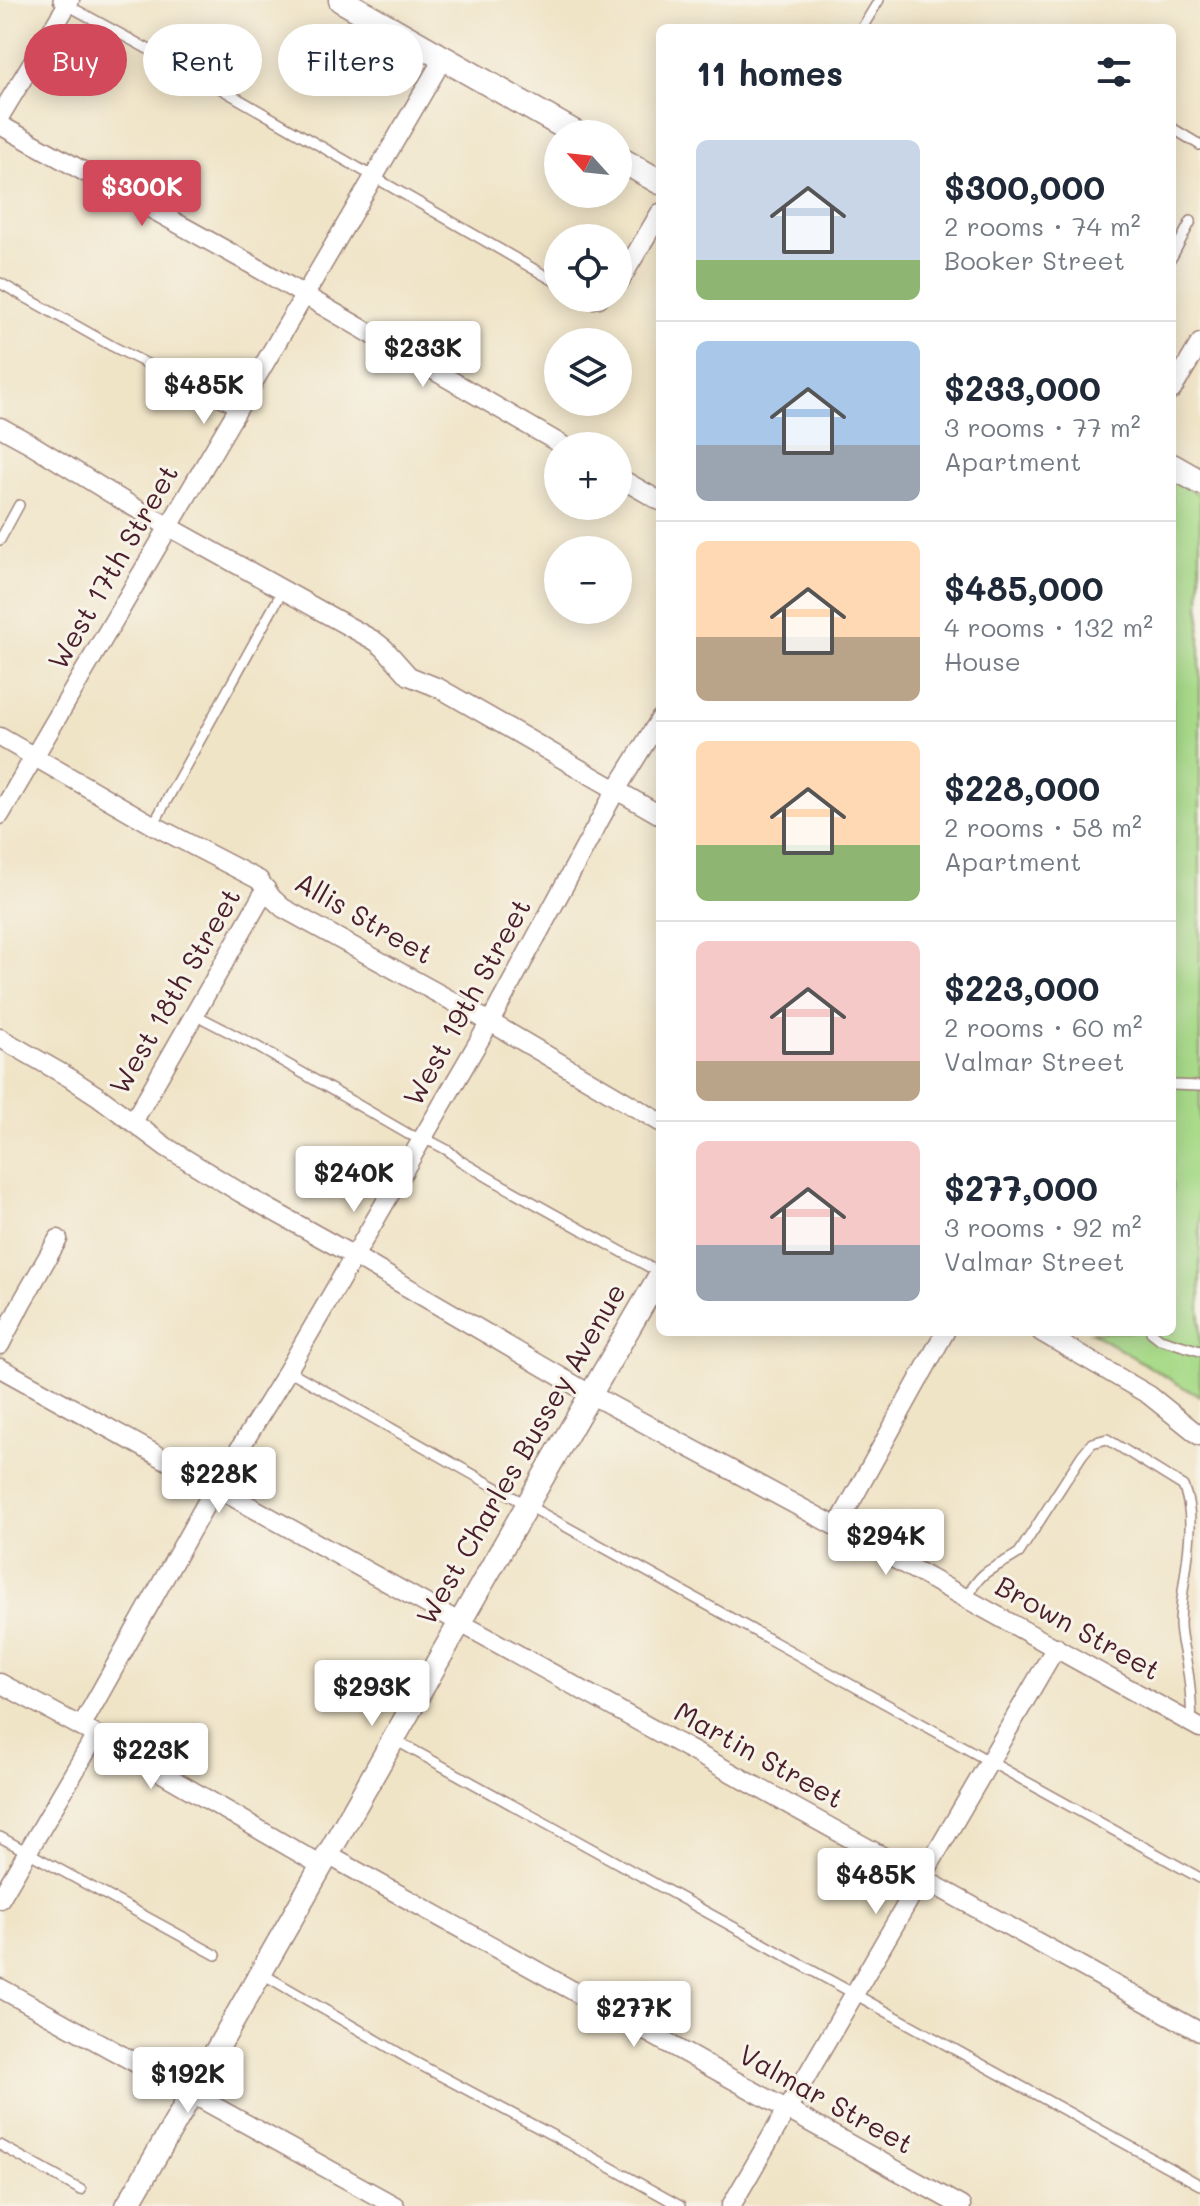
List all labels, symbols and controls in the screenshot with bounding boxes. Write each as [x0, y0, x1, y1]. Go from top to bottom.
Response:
chip: Buy [24, 24, 127, 96]
chip: Rent [143, 24, 262, 96]
chip: Filters [278, 24, 423, 96]
text: 11 homes [696, 50, 843, 95]
icon: filters [1092, 50, 1136, 94]
north arrow [544, 120, 632, 208]
map controls [544, 120, 632, 624]
pin: $300K [86, 160, 198, 228]
text: $300,000 [944, 164, 1105, 209]
text: $300K [101, 169, 183, 203]
icon: home [760, 172, 856, 268]
text: 2 rooms · 74 m² [944, 209, 1141, 243]
button: locate [544, 224, 632, 312]
text: Booker Street [944, 243, 1125, 277]
pin: $233K [367, 321, 479, 389]
button: layers [544, 328, 632, 416]
text: $233K [384, 330, 462, 364]
pin: $485K [148, 358, 260, 426]
text: $233,000 [944, 365, 1101, 410]
text: $485K [164, 367, 244, 401]
icon: home [760, 373, 856, 469]
text: 3 rooms · 77 m² [944, 410, 1141, 444]
button: + [544, 432, 632, 520]
text: Apartment [944, 444, 1081, 478]
street label: West 17th Street [39, 457, 185, 676]
button: − [544, 536, 632, 624]
text: $485,000 [944, 565, 1104, 610]
icon: home [760, 573, 856, 669]
text: 4 rooms · 132 m² [944, 610, 1153, 644]
text: House [944, 644, 1021, 678]
text: $228,000 [944, 765, 1100, 810]
icon: home [760, 773, 856, 869]
text: 2 rooms · 58 m² [944, 810, 1142, 844]
text: Apartment [944, 844, 1081, 878]
street label: Allis Street [289, 863, 440, 971]
street label: West 18th Street [100, 881, 248, 1100]
street label: West 19th Street [394, 891, 538, 1112]
text: $223,000 [944, 965, 1099, 1010]
icon: home [760, 973, 856, 1069]
text: 2 rooms · 60 m² [944, 1010, 1143, 1044]
text: Valmar Street [944, 1044, 1125, 1078]
pin: $240K [298, 1146, 410, 1214]
text: $240K [314, 1155, 394, 1189]
text: $277,000 [944, 1165, 1098, 1210]
icon: home [760, 1173, 856, 1269]
text: 3 rooms · 92 m² [944, 1210, 1142, 1244]
text: Valmar Street [944, 1244, 1125, 1278]
street label: West Charles Bussey Avenue [407, 1276, 633, 1631]
pin: $228K [163, 1447, 275, 1515]
text: $228K [180, 1456, 258, 1490]
pin: $294K [830, 1509, 942, 1577]
text: $294K [846, 1518, 926, 1552]
street label: Brown Street [990, 1567, 1167, 1687]
pin: $293K [316, 1660, 428, 1728]
text: $293K [333, 1669, 411, 1703]
street label: Martin Street [668, 1693, 851, 1816]
pin: $223K [95, 1723, 207, 1791]
text: $223K [112, 1732, 190, 1766]
pin: $485K [820, 1848, 932, 1916]
text: $485K [836, 1857, 916, 1891]
pin: $277K [578, 1981, 690, 2049]
text: $277K [596, 1990, 672, 2024]
street label: Valmar Street [733, 2035, 920, 2161]
pin: $192K [132, 2047, 244, 2115]
text: $192K [151, 2056, 225, 2090]

